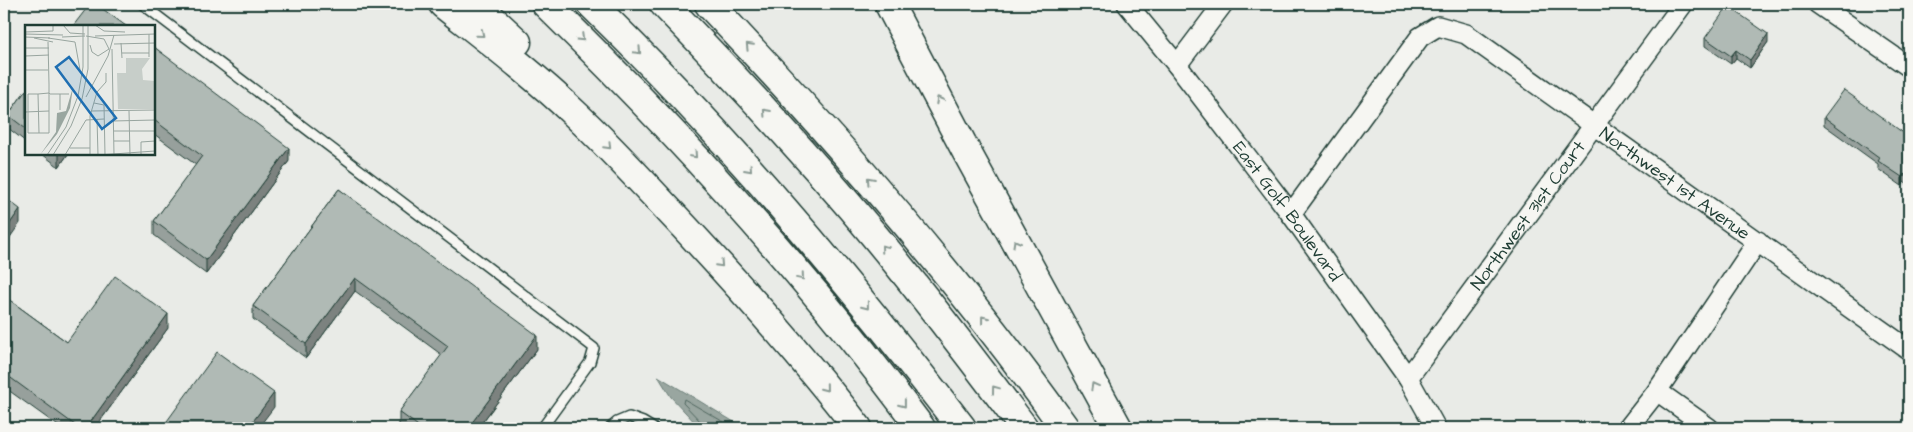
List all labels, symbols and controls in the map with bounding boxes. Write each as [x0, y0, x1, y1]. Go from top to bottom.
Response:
inset map [25, 25, 155, 155]
one-way arrow [475, 29, 484, 37]
one-way arrow [575, 32, 584, 41]
one-way arrow [746, 43, 755, 52]
one-way arrow [632, 45, 641, 54]
one-way arrow [935, 96, 945, 105]
one-way arrow [763, 108, 772, 117]
street label: Northwest 1st Avenue [1595, 121, 1756, 246]
street label: Northwest 31st Court [1464, 135, 1591, 295]
street label: East Golf Boulevard [1227, 136, 1348, 286]
one-way arrow [602, 141, 611, 150]
one-way arrow [688, 149, 697, 158]
one-way arrow [743, 163, 752, 172]
one-way arrow [867, 176, 876, 185]
one-way arrow [1012, 239, 1022, 248]
one-way arrow [881, 245, 889, 254]
one-way arrow [714, 259, 723, 268]
one-way arrow [795, 271, 803, 280]
one-way arrow [860, 300, 868, 309]
one-way arrow [981, 316, 989, 325]
one-way arrow [820, 382, 829, 391]
one-way arrow [1091, 382, 1101, 391]
one-way arrow [992, 385, 1001, 395]
one-way arrow [897, 398, 906, 407]

